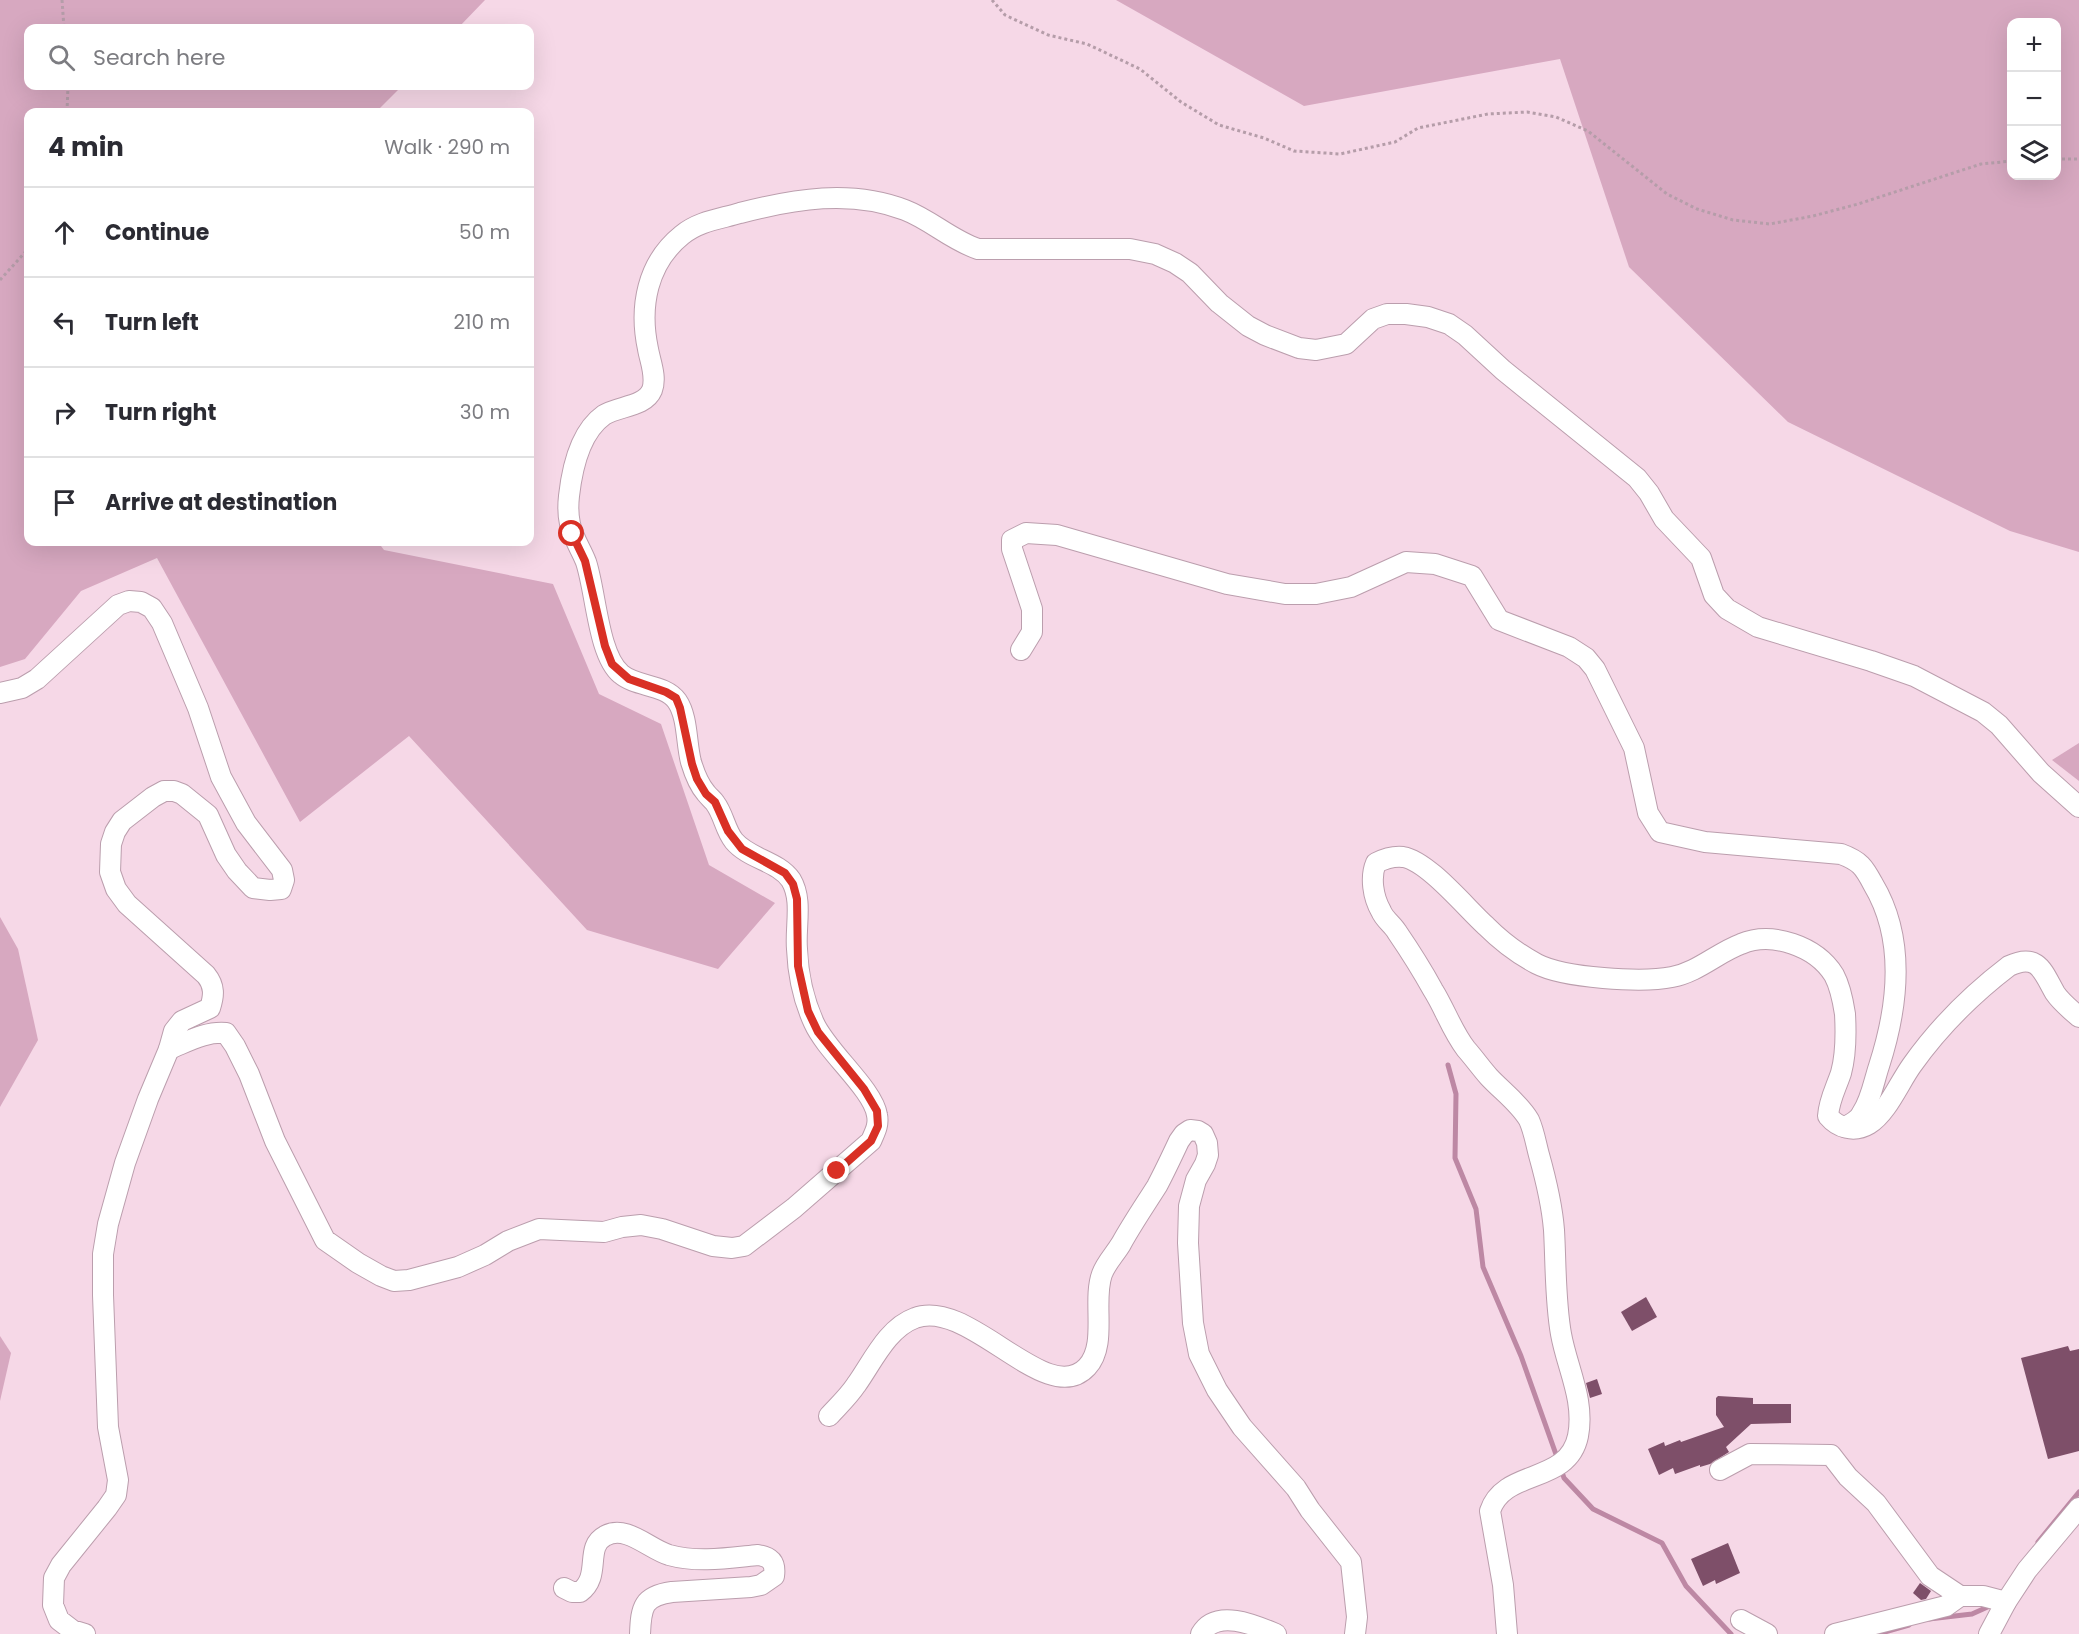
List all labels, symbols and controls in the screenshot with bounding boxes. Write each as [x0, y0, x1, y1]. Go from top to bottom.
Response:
map controls [2007, 18, 2061, 180]
button: + [2007, 18, 2061, 72]
search box [24, 24, 534, 90]
icon: search [45, 41, 78, 74]
text: Search here [93, 42, 226, 73]
button: − [2007, 72, 2061, 126]
button: layers [2007, 126, 2061, 180]
text: 4 min [48, 129, 124, 165]
text: Walk · 290 m [384, 133, 510, 161]
icon: ahead [48, 216, 81, 249]
text: Continue [105, 217, 209, 248]
text: 50 m [459, 218, 510, 246]
icon: left [48, 306, 81, 339]
text: Turn left [105, 307, 199, 338]
text: 210 m [454, 308, 510, 336]
icon: right [48, 396, 81, 429]
text: Turn right [105, 397, 216, 428]
text: 30 m [460, 398, 510, 426]
icon: arrive [48, 486, 81, 519]
text: Arrive at destination [105, 487, 337, 518]
route start [558, 520, 584, 546]
route end [823, 1157, 849, 1183]

